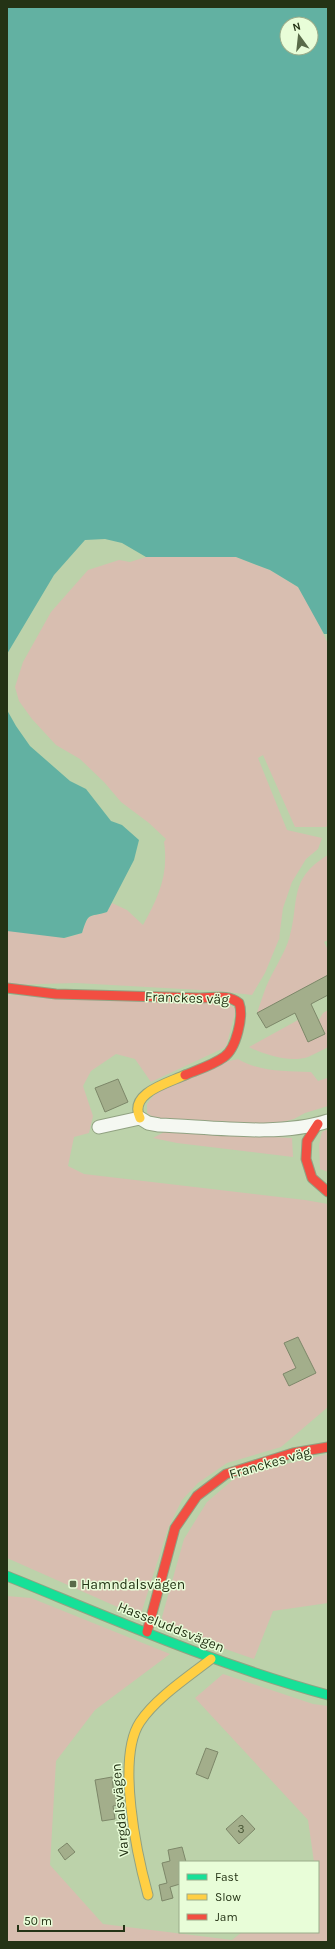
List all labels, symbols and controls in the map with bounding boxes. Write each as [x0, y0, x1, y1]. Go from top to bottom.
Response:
north arrow [279, 16, 319, 56]
text: N [291, 20, 302, 34]
street label: Franckes väg [145, 988, 229, 1008]
street label: Franckes väg [227, 1443, 313, 1483]
place label: Hamndalsvägen [81, 1576, 185, 1593]
marker: Hamndalsvägen [68, 1579, 78, 1589]
street label: Hasseluddsvägen [115, 1598, 227, 1656]
street label: Vargdalsvägen [107, 1763, 133, 1857]
house number: 3 [237, 1822, 245, 1836]
legend [179, 1861, 319, 1933]
text: Fast [215, 1870, 239, 1884]
text: Slow [215, 1890, 241, 1904]
scale bar [18, 1907, 124, 1933]
text: Jam [215, 1910, 238, 1924]
text: 50 m [24, 1914, 52, 1928]

